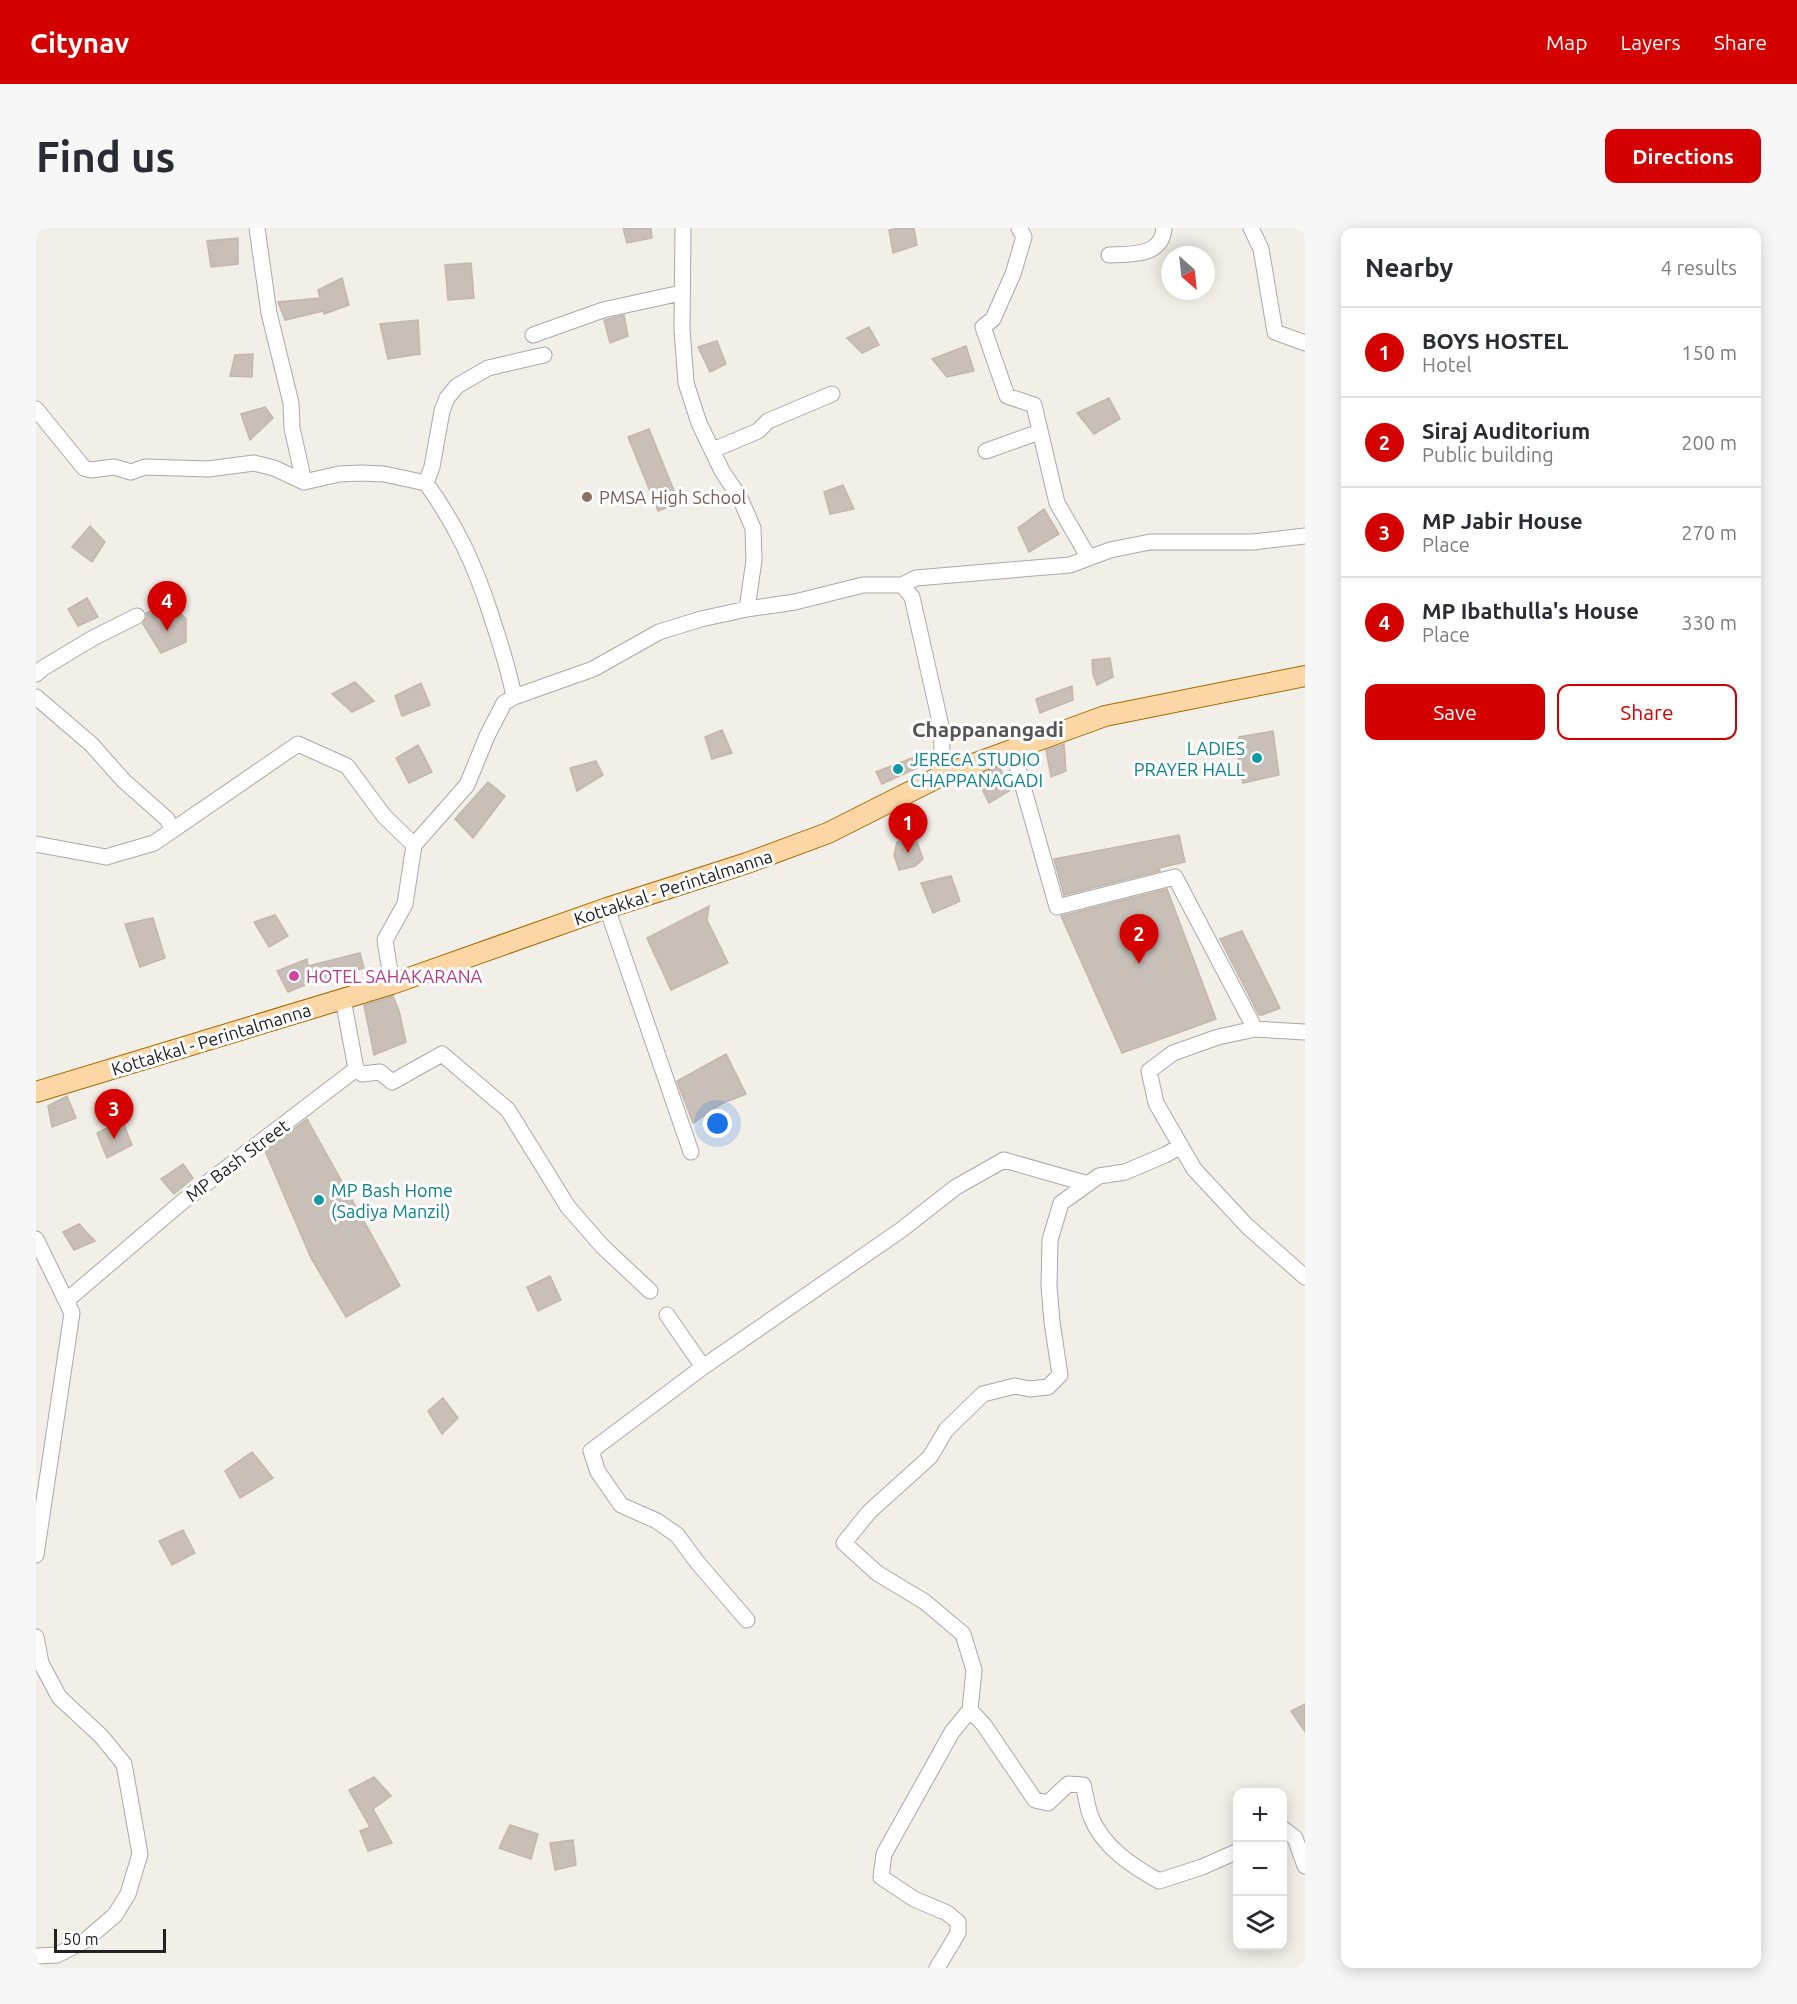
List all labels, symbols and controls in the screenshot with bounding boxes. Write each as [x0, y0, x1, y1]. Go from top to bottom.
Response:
text: Citynav [30, 27, 129, 58]
text: Map [1546, 30, 1587, 54]
text: Layers [1620, 30, 1681, 54]
text: Share [1714, 30, 1767, 54]
button: Directions [1605, 129, 1761, 183]
text: Find us [36, 133, 175, 180]
north arrow [1161, 246, 1215, 300]
text: Nearby [1365, 253, 1453, 282]
text: 4 results [1661, 256, 1737, 279]
text: BOYS HOSTEL [1422, 328, 1568, 353]
text: 1 [1379, 341, 1390, 364]
text: 150 m [1681, 341, 1737, 364]
text: Hotel [1422, 353, 1472, 376]
text: Siraj Auditorium [1422, 418, 1590, 443]
text: 2 [1379, 431, 1390, 454]
text: 200 m [1681, 431, 1737, 454]
text: Public building [1422, 443, 1554, 466]
place label: PMSA High School [599, 487, 746, 507]
marker: PMSA High School [580, 490, 594, 504]
text: MP Jabir House [1422, 508, 1583, 533]
text: 3 [1379, 521, 1390, 544]
text: 270 m [1681, 521, 1737, 544]
text: Place [1422, 533, 1470, 556]
pin: 4 [148, 582, 186, 631]
text: MP Ibathulla's House [1422, 598, 1639, 623]
text: 4 [1379, 611, 1390, 634]
text: 330 m [1681, 611, 1737, 634]
text: Place [1422, 623, 1470, 646]
button: Save [1365, 684, 1545, 740]
button: Share [1557, 684, 1737, 740]
district label: Chappanangadi [912, 717, 1064, 741]
place label: LADIES PRAYER HALL [1134, 738, 1245, 779]
place label: JERECA STUDIO CHAPPANAGADI [910, 749, 1043, 790]
marker: LADIES PRAYER HALL [1250, 751, 1264, 765]
marker: JERECA STUDIO CHAPPANAGADI [891, 762, 905, 776]
pin: 1 [888, 804, 928, 853]
street label: Kottakkal - Perintalmanna [571, 845, 775, 929]
pin: 2 [1120, 914, 1158, 964]
place label: HOTEL SAHAKARANA [306, 966, 483, 986]
marker: HOTEL SAHAKARANA [287, 969, 301, 983]
street label: Kottakkal - Perintalmanna [109, 999, 313, 1079]
pin: 3 [94, 1090, 134, 1139]
your location [703, 1109, 732, 1138]
street label: MP Bash Street [182, 1115, 292, 1205]
place label: MP Bash Home (Sadiya Manzil) [331, 1180, 453, 1222]
marker: MP Bash Home (Sadiya Manzil) [312, 1193, 326, 1207]
map controls [1233, 1788, 1287, 1950]
button: + [1233, 1788, 1287, 1842]
button: − [1233, 1842, 1287, 1896]
button: layers [1233, 1896, 1287, 1950]
scale bar [54, 1926, 166, 1954]
text: 50 m [63, 1930, 99, 1948]

